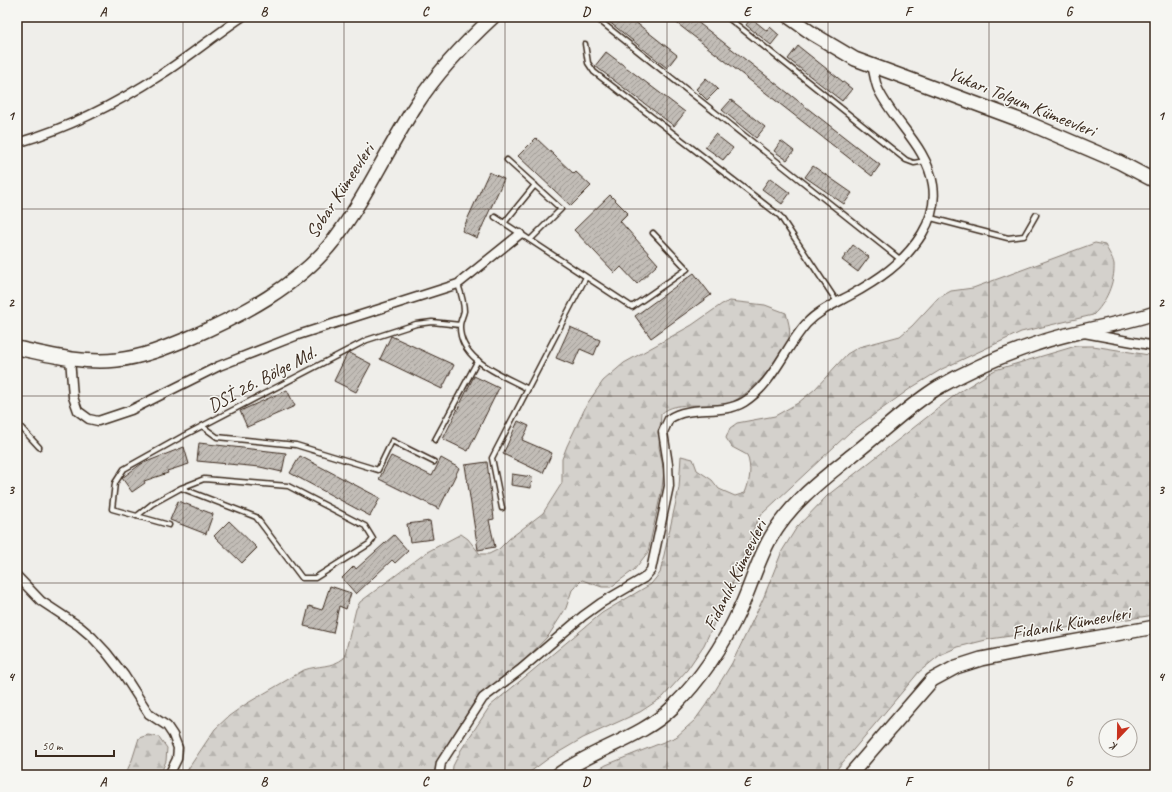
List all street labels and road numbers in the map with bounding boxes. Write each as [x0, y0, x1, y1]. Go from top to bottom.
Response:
street label: Yukarı Tolgum Kümeevleri [945, 62, 1101, 143]
street label: Sobar Kümeevleri [300, 137, 381, 243]
street label: DSİ 26. Bölge Md. [204, 340, 321, 418]
street label: Fidanlık Kümeevleri [698, 514, 773, 634]
street label: Fidanlık Kümeevleri [1010, 600, 1135, 645]

